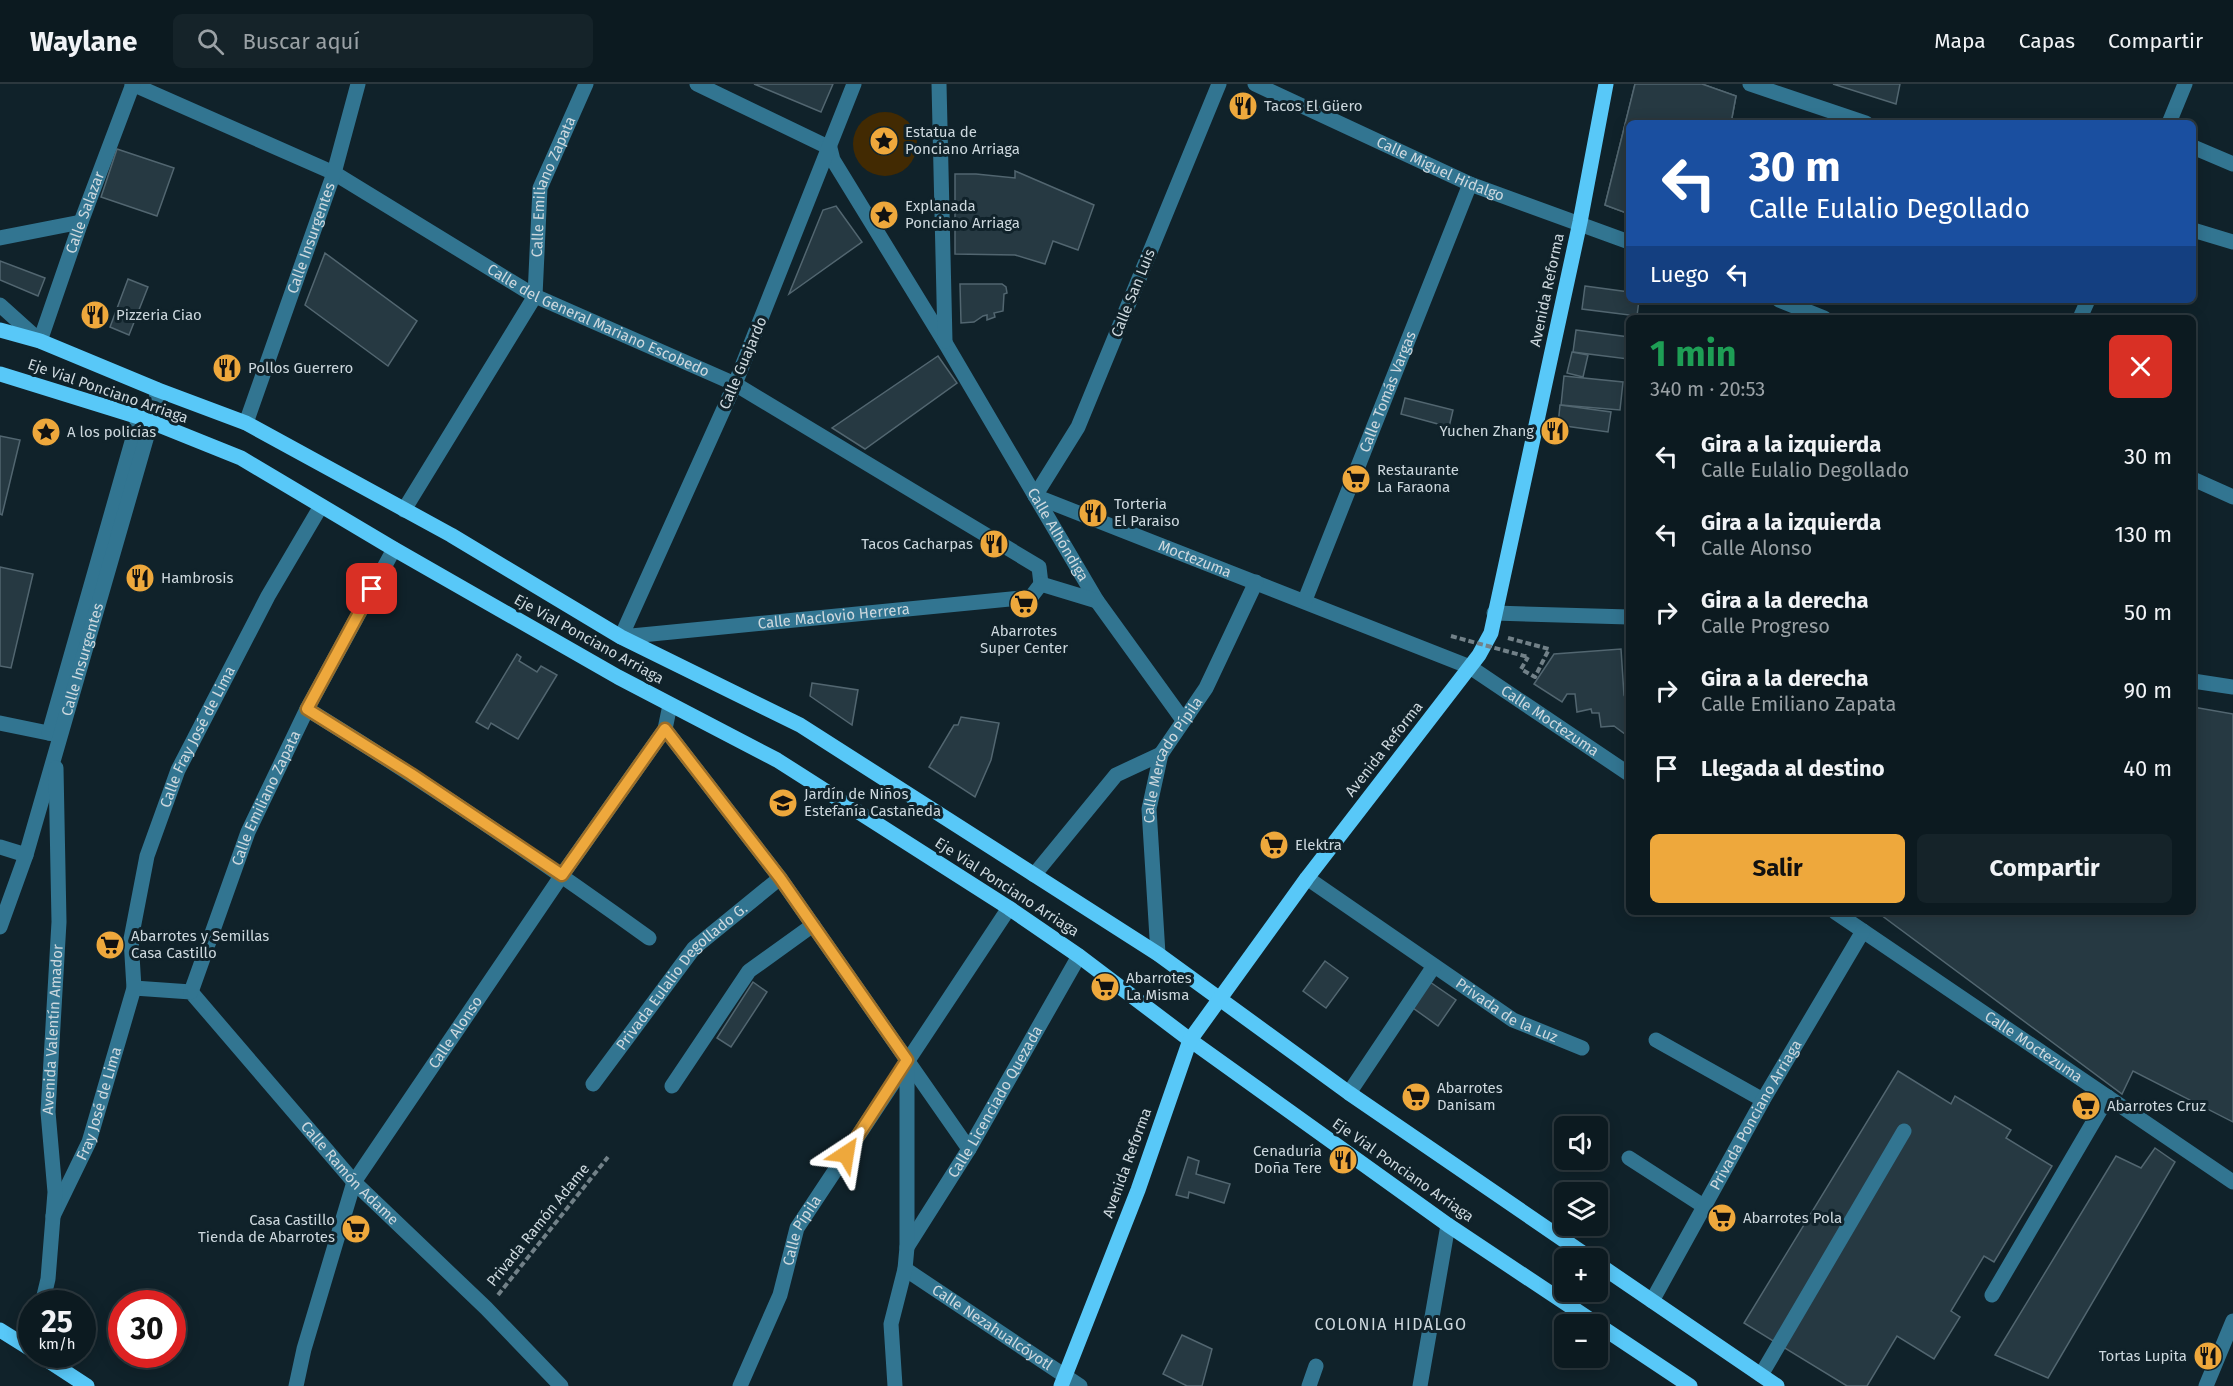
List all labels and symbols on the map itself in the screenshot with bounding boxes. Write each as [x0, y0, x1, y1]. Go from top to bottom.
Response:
restaurant icon: Tacos El Güero [1227, 90, 1259, 122]
place label: Tacos El Güero [1264, 97, 1363, 115]
street label: Calle Emiliano Zapata [528, 114, 580, 258]
place label: Estatua de Ponciano Arriaga [905, 123, 1020, 158]
place icon: Estatua de Ponciano Arriaga [868, 125, 900, 157]
street label: Calle Miguel Hidalgo [1374, 133, 1507, 205]
street label: Calle Salazar [62, 169, 108, 256]
street label: Calle Insurgentes [283, 180, 339, 296]
place label: Explanada Ponciano Arriaga [905, 197, 1020, 232]
place icon: Explanada Ponciano Arriaga [868, 199, 900, 231]
street label: Avenida Reforma [1526, 232, 1568, 348]
street label: Calle San Luis [1107, 246, 1159, 340]
street label: Calle del General Mariano Escobedo [484, 260, 712, 381]
restaurant icon: Pizzeria Ciao [79, 299, 111, 331]
place label: Pizzeria Ciao [116, 306, 202, 324]
street label: Calle Guajardo [715, 314, 771, 412]
street label: Calle Tomás Vargas [1355, 329, 1420, 455]
restaurant icon: Pollos Guerrero [211, 352, 243, 384]
street label: Eje Vial Ponciano Arriaga [25, 355, 191, 427]
place label: Pollos Guerrero [248, 359, 353, 377]
restaurant icon: Yuchen Zhang [1539, 415, 1571, 447]
place icon: A los policías [30, 416, 62, 448]
place label: Yuchen Zhang [1439, 422, 1534, 440]
place label: A los policías [67, 423, 156, 441]
place label: Restaurante La Faraona [1377, 461, 1459, 496]
supermarket icon: Restaurante La Faraona [1340, 463, 1372, 495]
street label: Calle Alhóndiga [1023, 485, 1092, 585]
place label: Torteria El Paraiso [1114, 495, 1180, 530]
restaurant icon: Torteria El Paraiso [1077, 497, 1109, 529]
restaurant icon: Tacos Cacharpas [978, 528, 1010, 560]
place label: Tacos Cacharpas [861, 535, 973, 553]
street label: Moctezuma [1156, 536, 1234, 581]
restaurant icon: Hambrosis [124, 562, 156, 594]
pin [346, 563, 397, 614]
place label: Hambrosis [161, 569, 233, 587]
supermarket icon: Abarrotes Super Center [1008, 588, 1040, 620]
street label: Eje Vial Ponciano Arriaga [511, 590, 667, 688]
street label: Calle Maclovio Herrera [757, 600, 911, 633]
street label: Calle Insurgentes [58, 601, 107, 718]
place label: Abarrotes Super Center [980, 622, 1068, 657]
street label: Calle Fray José de Lima [156, 663, 239, 810]
street label: Calle Moctezuma [1498, 681, 1602, 760]
street label: Calle Mercado Pípila [1140, 693, 1206, 824]
street label: Avenida Reforma [1341, 698, 1427, 800]
street label: Calle Emiliano Zapata [228, 728, 304, 868]
place label: Jardín de Niños Estefanía Castañeda [804, 785, 941, 820]
school or university icon: Jardín de Niños Estefanía Castañeda [767, 787, 799, 819]
supermarket icon: Elektra [1258, 829, 1290, 861]
street label: Eje Vial Ponciano Arriaga [932, 834, 1082, 940]
place label: Elektra [1295, 836, 1342, 854]
street label: Privada Eulalio Degollado G. [612, 899, 751, 1054]
place label: Abarrotes y Semillas Casa Castillo [131, 927, 269, 962]
supermarket icon: Abarrotes y Semillas Casa Castillo [94, 929, 126, 961]
street label: Avenida Valentín Amador [39, 943, 67, 1115]
place label: Abarrotes La Misma [1126, 969, 1192, 1004]
supermarket icon: Abarrotes La Misma [1089, 971, 1121, 1003]
street label: Privada de la Luz [1452, 974, 1561, 1046]
street label: Calle Alonso [425, 993, 486, 1072]
street label: Calle Moctezuma [1981, 1007, 2086, 1086]
street label: Calle Licenciado Quezada [944, 1022, 1046, 1181]
street label: Privada Ponciano Arriaga [1706, 1037, 1806, 1193]
street label: Fray José de Lima [72, 1045, 125, 1163]
place label: Abarrotes Danisam [1437, 1079, 1503, 1114]
supermarket icon: Abarrotes Danisam [1400, 1081, 1432, 1113]
supermarket icon: Abarrotes Cruz [2070, 1090, 2102, 1122]
place label: Abarrotes Cruz [2107, 1097, 2206, 1115]
street label: Avenida Reforma [1099, 1106, 1155, 1220]
street label: Eje Vial Ponciano Arriaga [1329, 1114, 1477, 1226]
street label: Calle Ramón Adame [297, 1118, 402, 1229]
position arrow [814, 1122, 878, 1186]
place label: Cenaduría Doña Tere [1253, 1142, 1322, 1177]
restaurant icon: Cenaduría Doña Tere [1327, 1144, 1359, 1176]
street label: Privada Ramón Adame [483, 1160, 593, 1290]
street label: Calle Pípila [779, 1192, 825, 1267]
supermarket icon: Abarrotes Pola [1706, 1202, 1738, 1234]
place label: Abarrotes Pola [1743, 1209, 1842, 1227]
place label: Casa Castillo Tienda de Abarrotes [198, 1211, 335, 1246]
supermarket icon: Casa Castillo Tienda de Abarrotes [340, 1213, 372, 1245]
street label: Calle Nezahualcóyotl [929, 1281, 1056, 1374]
speed limit sign: 30 [108, 1290, 186, 1368]
district label: COLONIA HIDALGO [1315, 1315, 1467, 1334]
restaurant icon: Tortas Lupita [2192, 1340, 2224, 1372]
place label: Tortas Lupita [2099, 1347, 2187, 1365]

